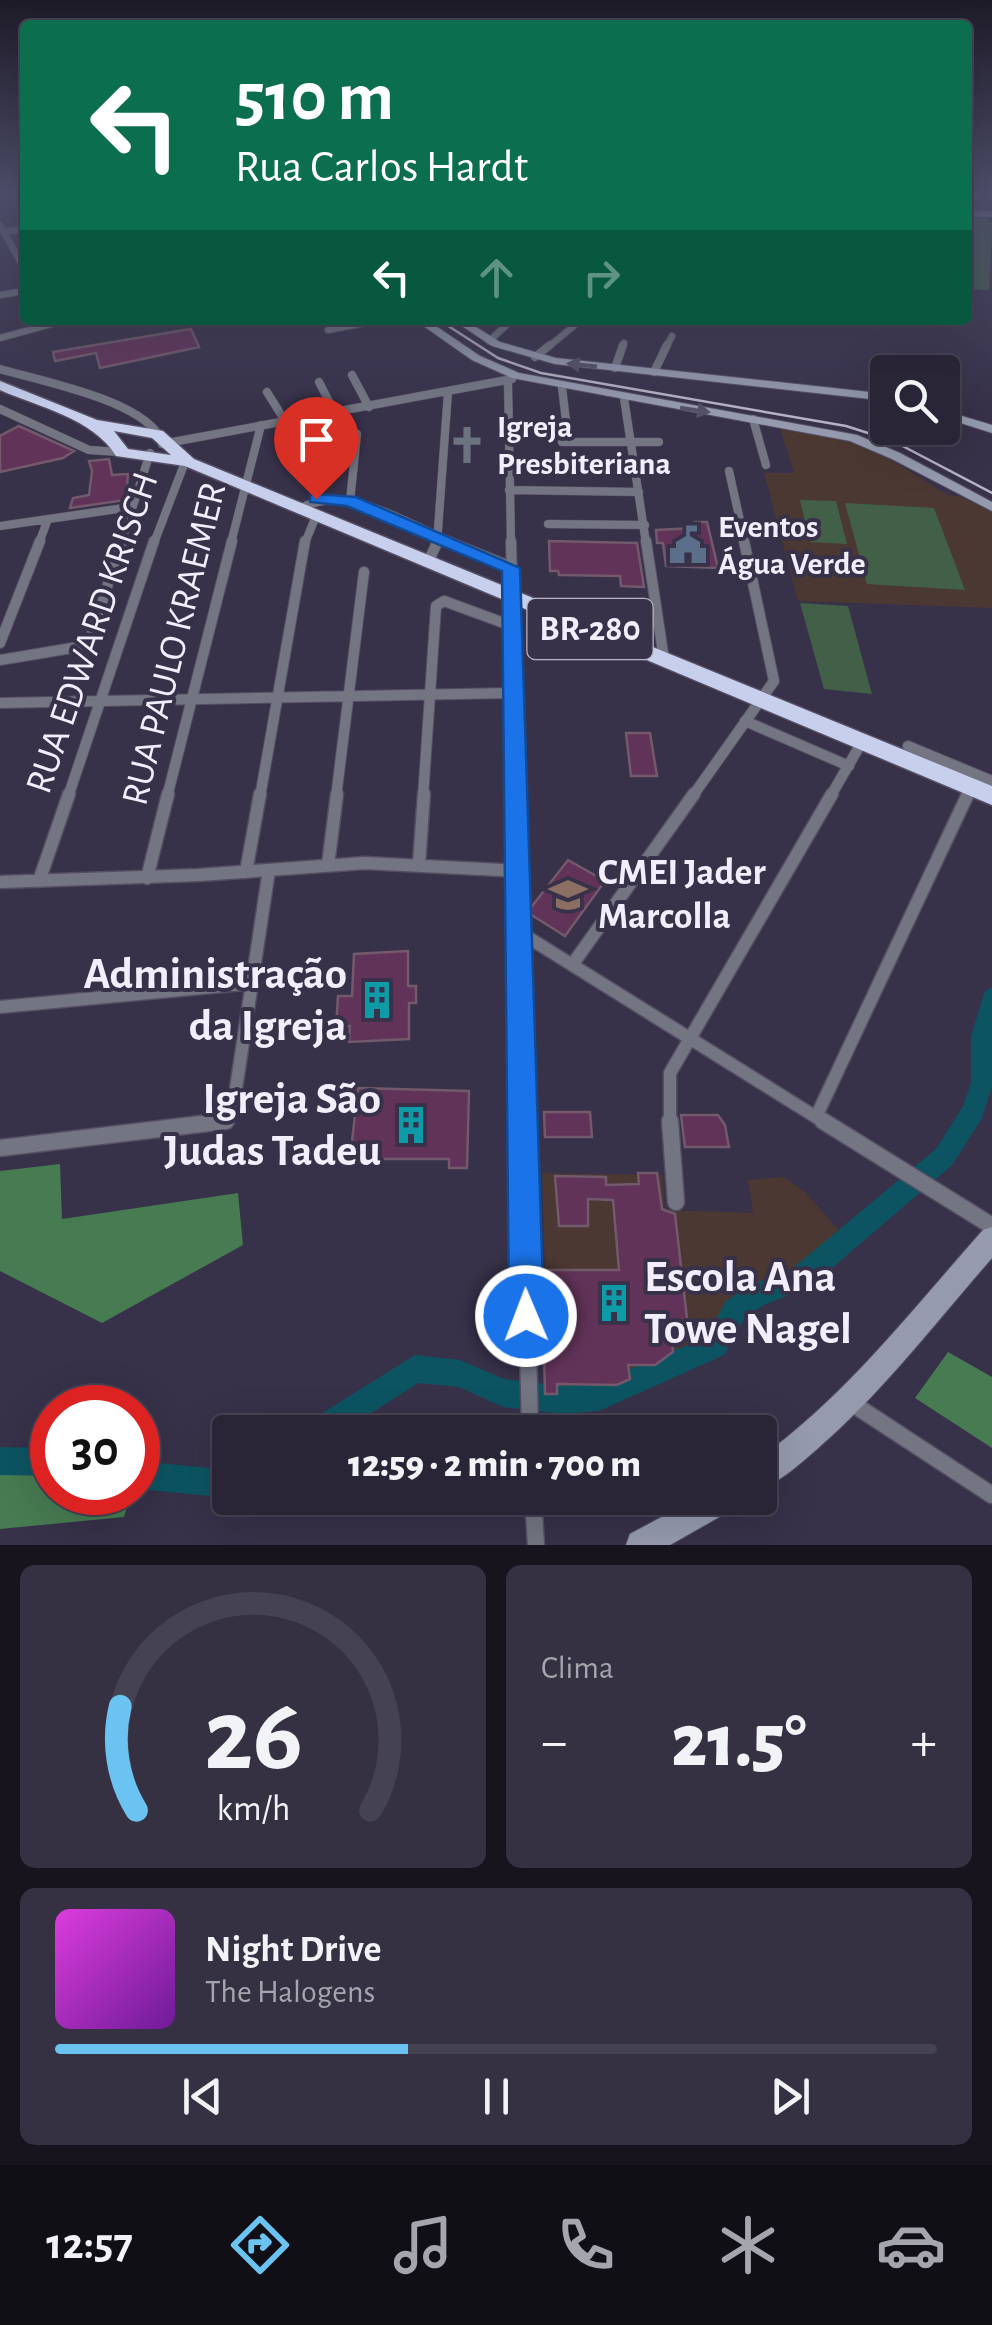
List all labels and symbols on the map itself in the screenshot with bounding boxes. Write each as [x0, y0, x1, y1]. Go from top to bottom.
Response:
one-way arrow [565, 357, 597, 373]
pin [274, 397, 359, 500]
one-way arrow [680, 402, 711, 418]
place label: Igreja Presbiteriana [497, 411, 671, 480]
church icon: Igreja Presbiteriana [446, 424, 488, 466]
street label: RUA EDWARD KRISCH [20, 468, 166, 798]
street label: RUA PAULO KRAEMER [117, 479, 233, 809]
place label: Eventos Água Verde [718, 511, 866, 580]
public building icon: Eventos Água Verde [667, 524, 709, 566]
road number: BR-280 [528, 599, 652, 659]
place label: CMEI Jader Marcolla [598, 854, 767, 936]
school or university icon: CMEI Jader Marcolla [547, 874, 589, 916]
place label: Administração da Igreja [83, 952, 347, 1049]
building icon: Administração da Igreja [356, 979, 398, 1021]
place label: Igreja São Judas Tadeu [164, 1077, 381, 1174]
building icon: Igreja São Judas Tadeu [390, 1104, 432, 1146]
place label: Escola Ana Towe Nagel [644, 1255, 852, 1352]
position arrow [474, 1264, 578, 1368]
building icon: Escola Ana Towe Nagel [593, 1282, 635, 1324]
speed limit sign: 30 [30, 1385, 160, 1515]

